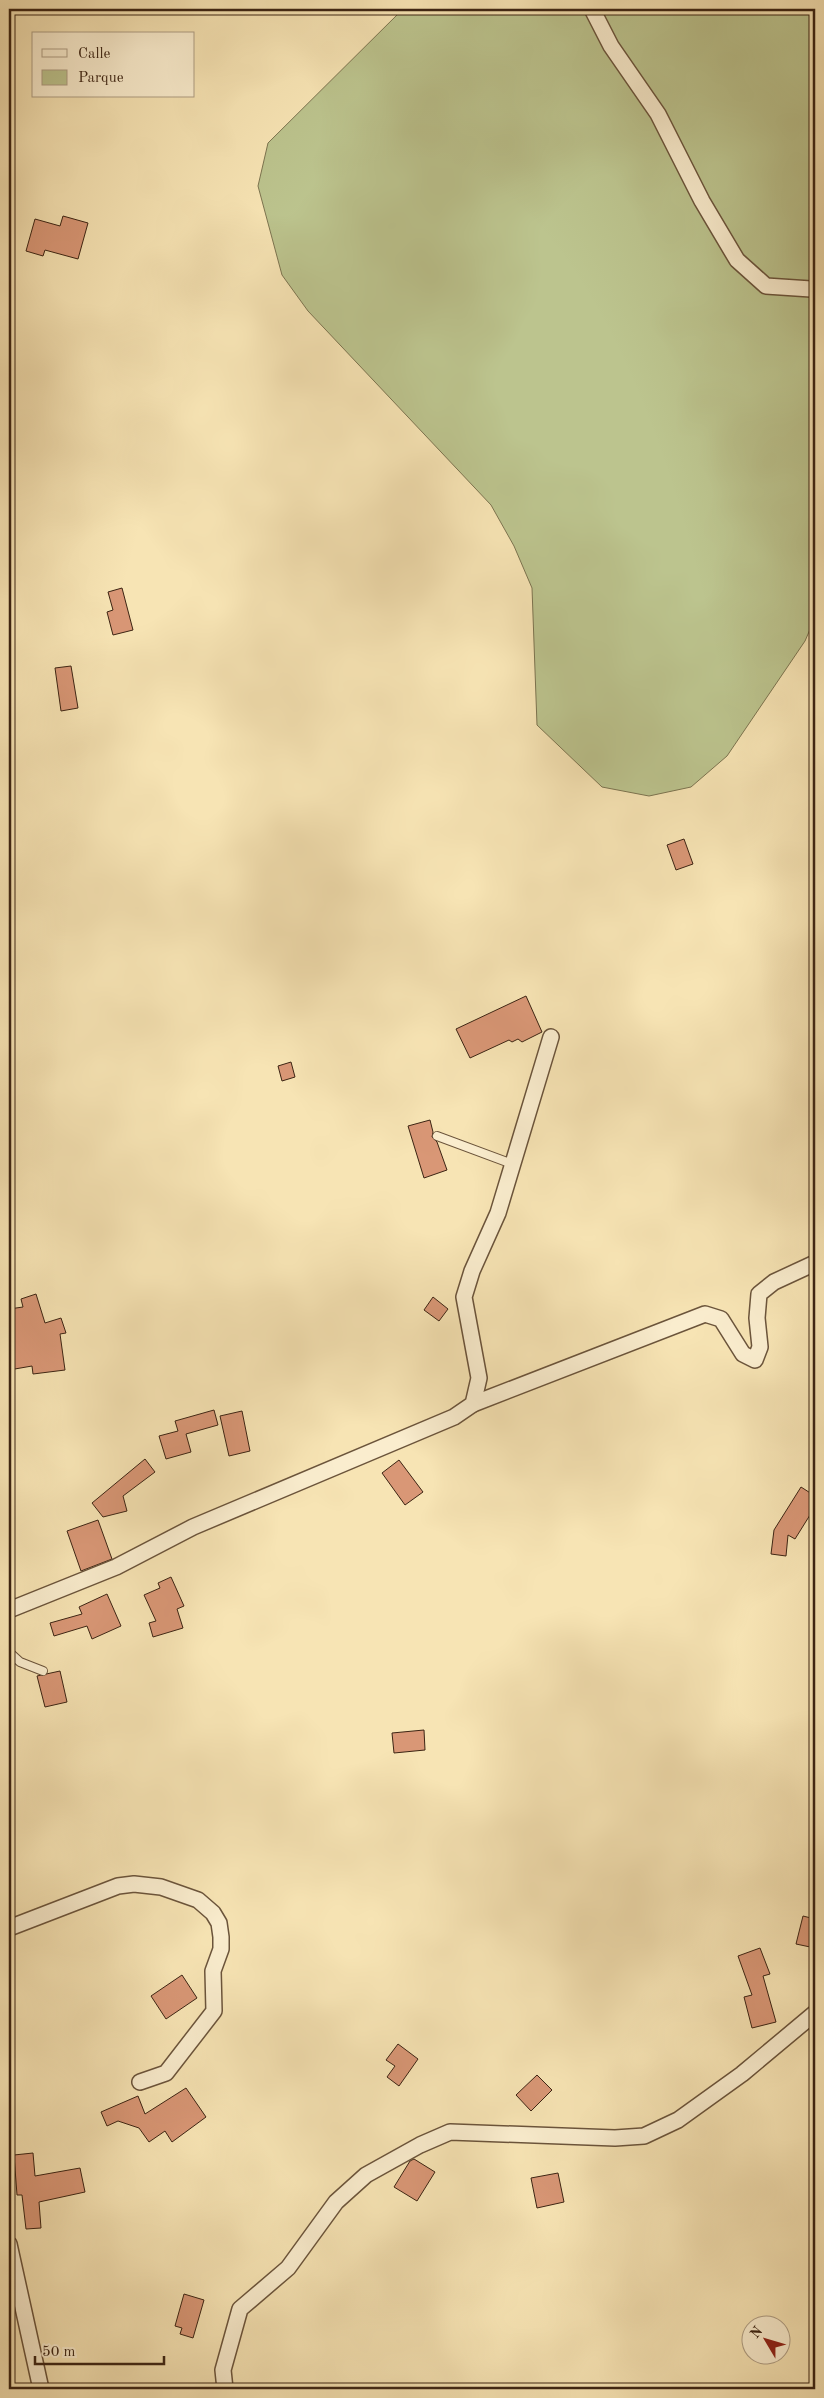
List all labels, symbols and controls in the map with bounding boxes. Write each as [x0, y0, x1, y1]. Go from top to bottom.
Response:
legend [32, 32, 195, 98]
text: Calle [78, 47, 111, 62]
text: Parque [78, 71, 124, 86]
north arrow [742, 2316, 792, 2366]
text: N [748, 2324, 766, 2341]
scale bar [35, 2333, 164, 2365]
text: 50 m [42, 2345, 76, 2360]

